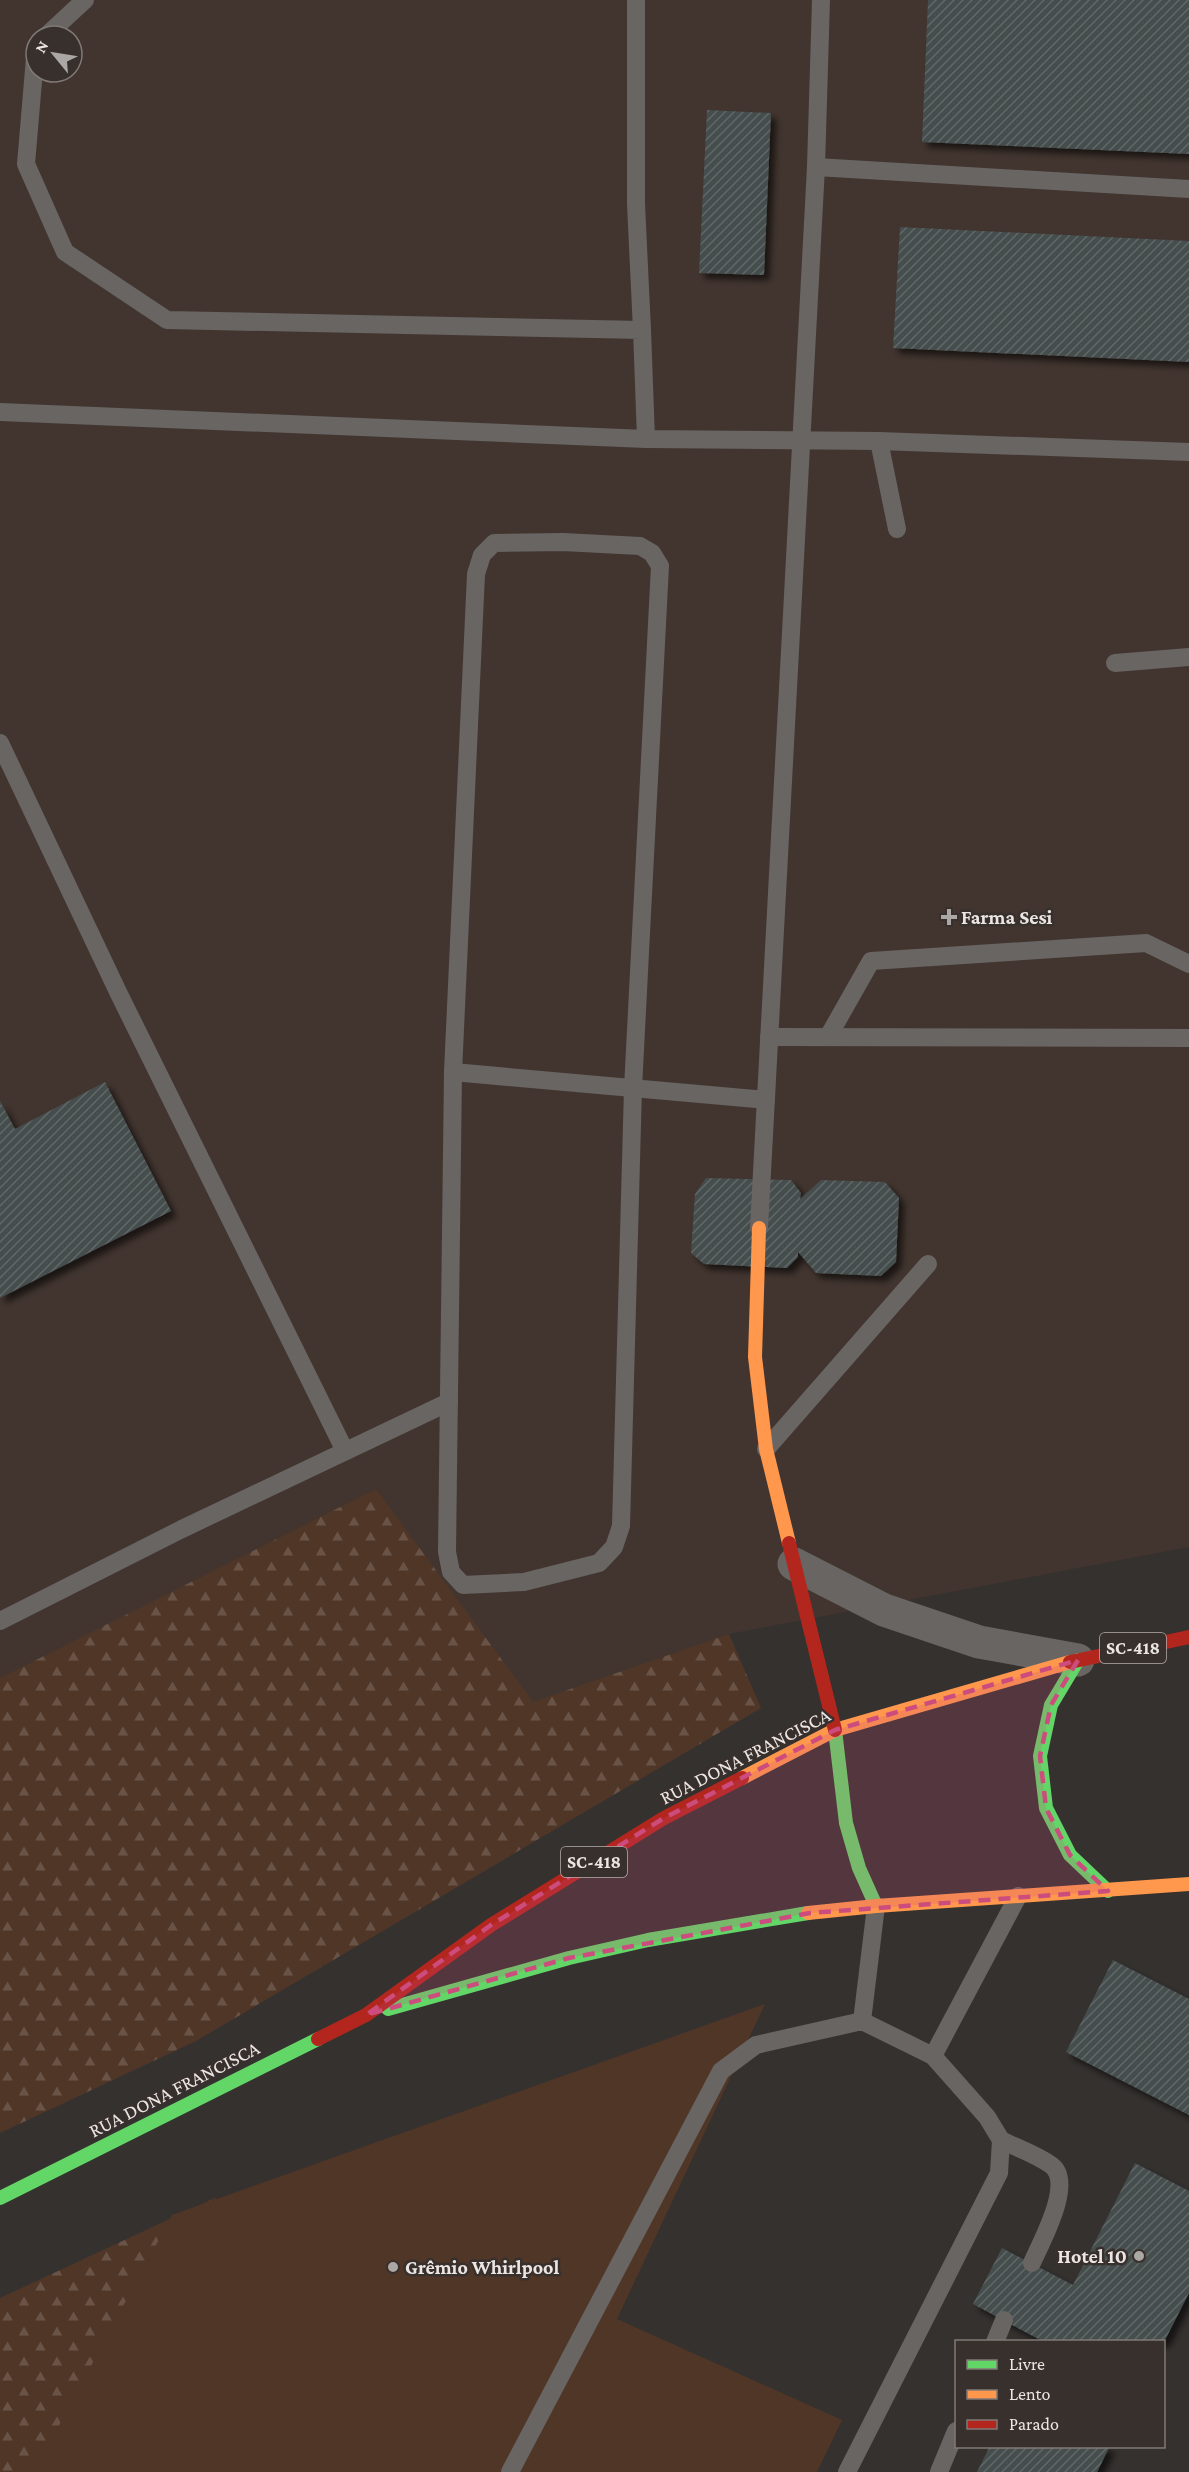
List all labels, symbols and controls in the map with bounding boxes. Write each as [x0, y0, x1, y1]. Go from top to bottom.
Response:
north arrow [24, 24, 84, 84]
text: N [31, 38, 52, 56]
place label: Farma Sesi [961, 906, 1053, 928]
marker: Farma Sesi [942, 910, 956, 924]
road number: SC-418 [1100, 1633, 1166, 1663]
street label: RUA DONA FRANCISCA [656, 1703, 835, 1809]
road number: SC-418 [561, 1847, 627, 1877]
street label: RUA DONA FRANCISCA [85, 2036, 264, 2142]
place label: Hotel 10 [1057, 2245, 1127, 2267]
marker: Hotel 10 [1132, 2249, 1146, 2263]
place label: Grêmio Whirlpool [405, 2256, 559, 2278]
marker: Grêmio Whirlpool [386, 2260, 400, 2274]
legend [955, 2340, 1165, 2448]
text: Livre [1009, 2354, 1045, 2374]
text: Lento [1009, 2384, 1050, 2404]
text: Parado [1009, 2414, 1059, 2434]

